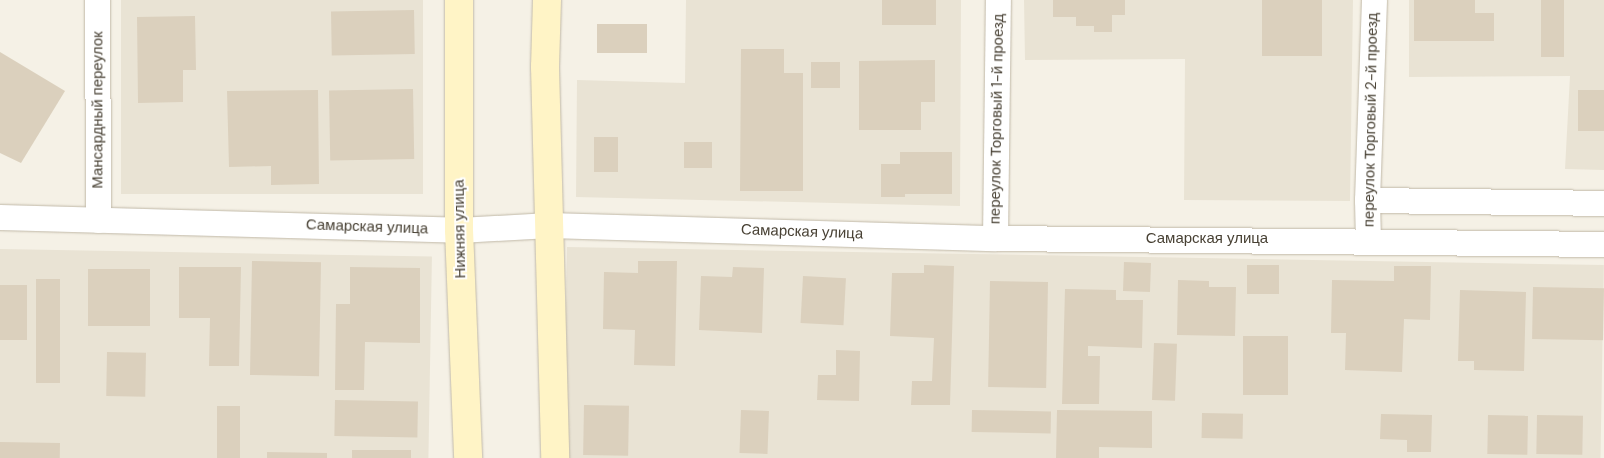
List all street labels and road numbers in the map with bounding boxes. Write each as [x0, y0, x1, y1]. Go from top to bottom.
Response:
street label: переулок Торговый 2-й проезд [1360, 13, 1382, 227]
street label: переулок Торговый 1-й проезд [986, 14, 1008, 224]
street label: Мансардный переулок [89, 31, 107, 189]
street label: Нижняя улица [450, 179, 470, 279]
street label: Самарская улица [306, 216, 428, 238]
street label: Самарская улица [741, 221, 863, 243]
street label: Самарская улица [1146, 230, 1268, 248]

